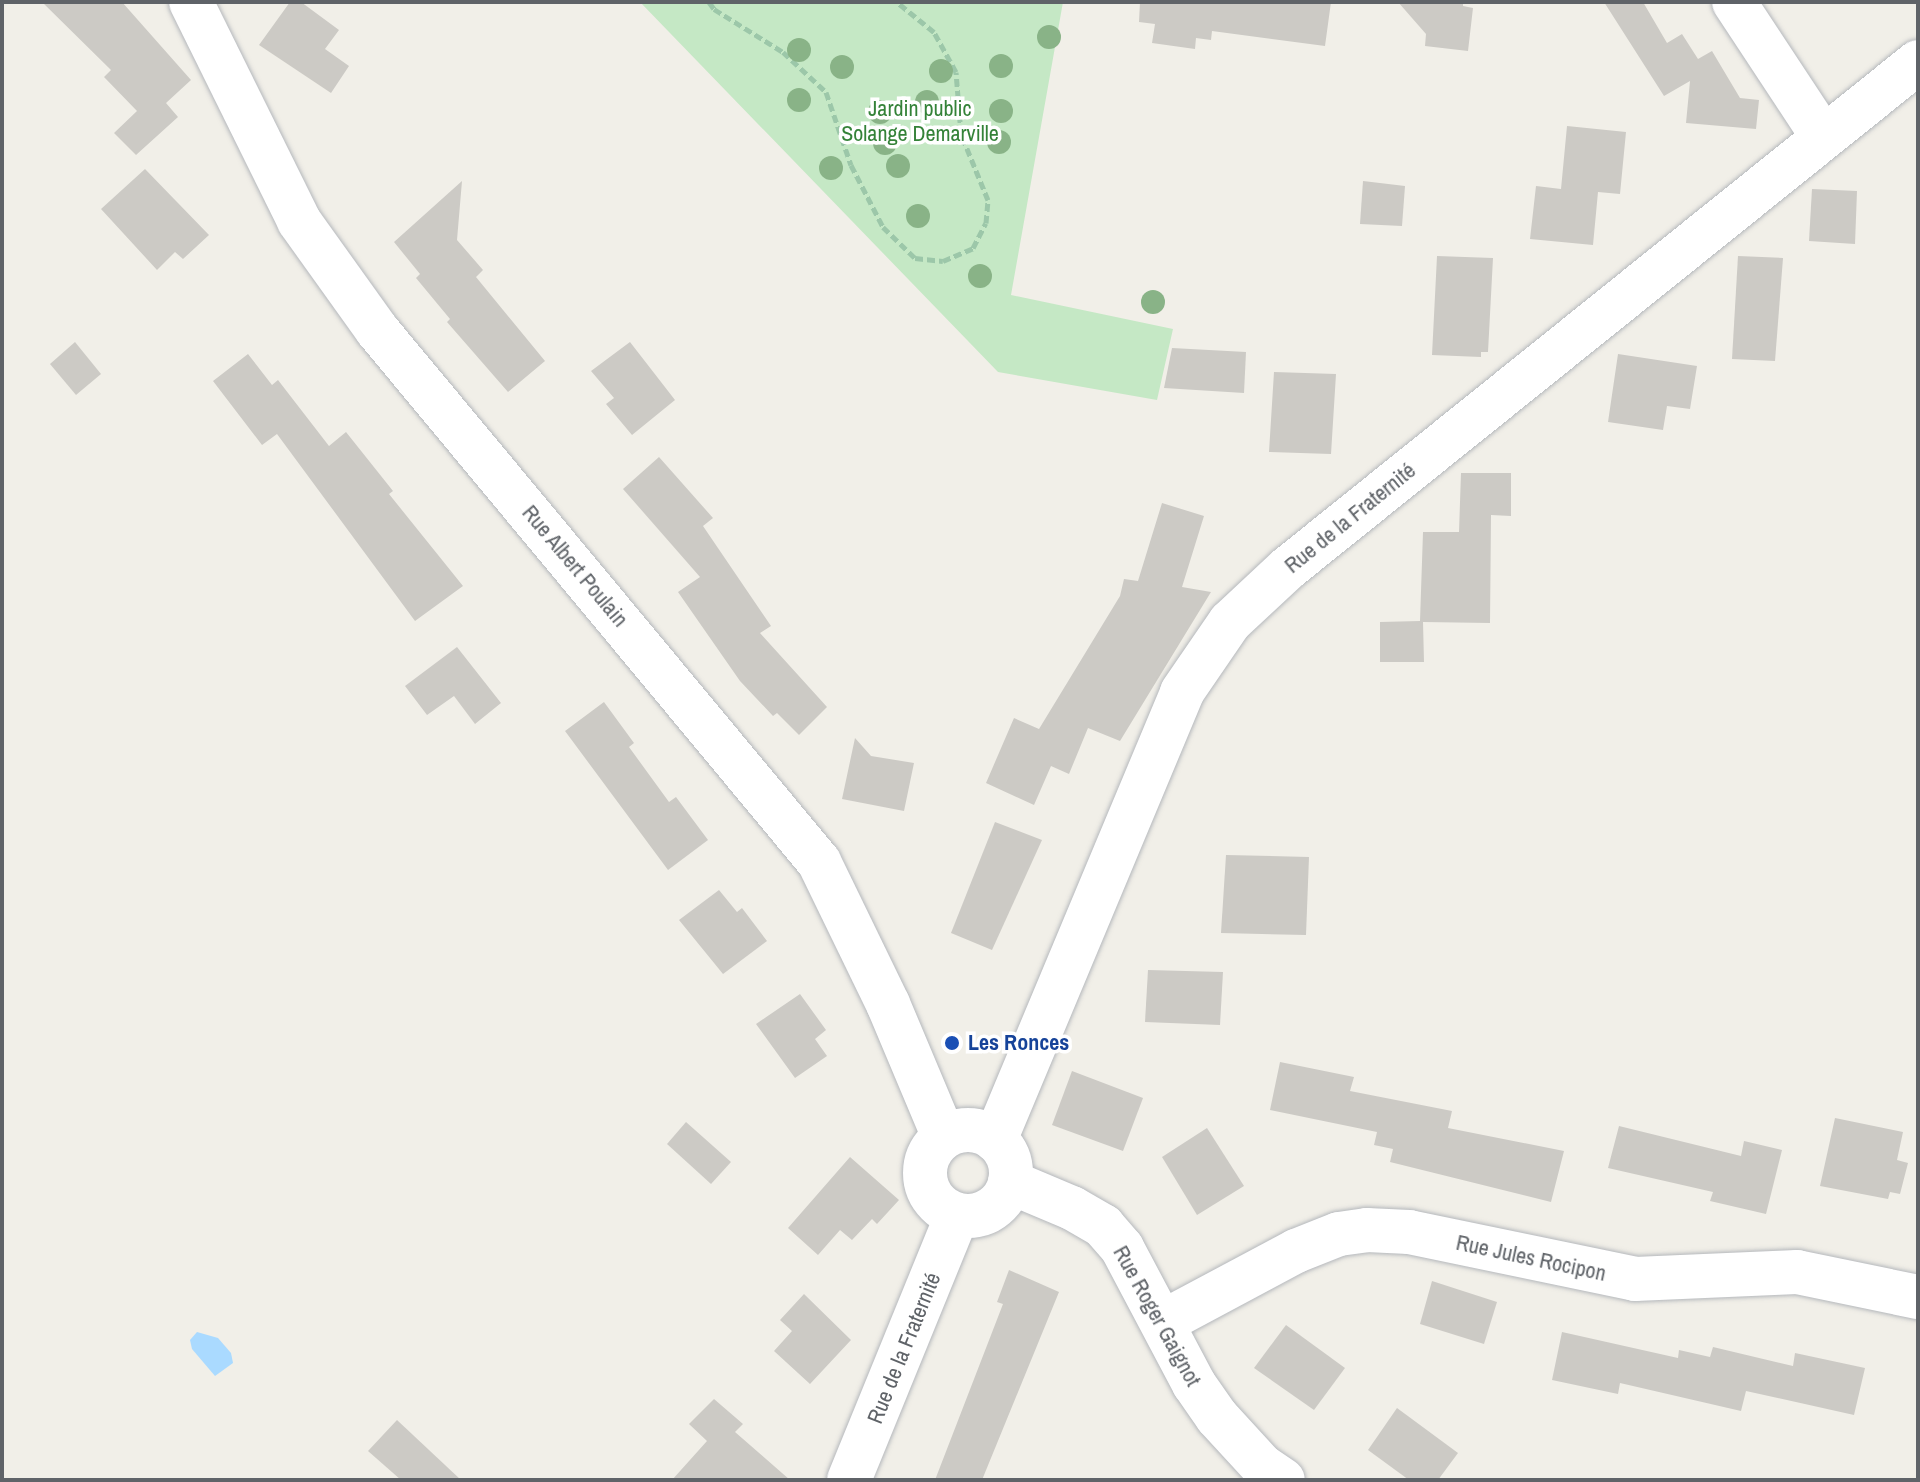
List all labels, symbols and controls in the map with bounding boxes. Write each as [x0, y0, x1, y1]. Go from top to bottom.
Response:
park label: Jardin public Solange Demarville [841, 95, 999, 146]
street label: Rue de la Fraternité [1279, 457, 1421, 579]
street label: Rue Albert Poulain [516, 500, 634, 632]
place label: Les Ronces [968, 1030, 1069, 1056]
marker: Les Ronces [943, 1034, 961, 1052]
street label: Rue Jules Rocipon [1454, 1229, 1608, 1287]
street label: Rue Roger Gaignot [1108, 1241, 1206, 1391]
street label: Rue de la Fraternité [862, 1269, 946, 1427]

